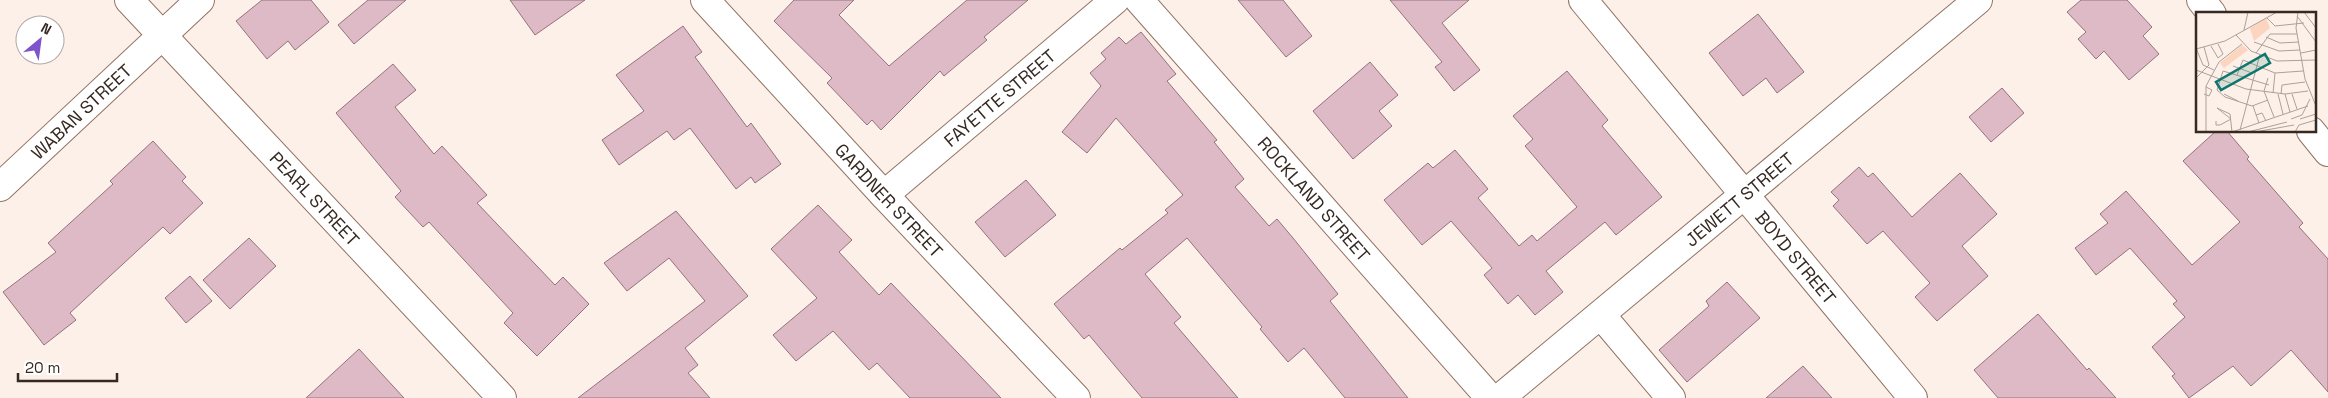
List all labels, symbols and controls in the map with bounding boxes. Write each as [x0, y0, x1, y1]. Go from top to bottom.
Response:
inset map [2196, 12, 2316, 132]
north arrow [15, 15, 65, 65]
text: N [38, 18, 55, 39]
street label: FAYETTE STREET [939, 44, 1060, 151]
street label: WABAN STREET [26, 58, 137, 164]
street label: ROCKLAND STREET [1253, 132, 1376, 266]
street label: GARDNER STREET [830, 138, 948, 262]
street label: PEARL STREET [265, 146, 365, 251]
street label: JEWETT STREET [1680, 147, 1799, 251]
street label: BOYD STREET [1751, 206, 1842, 309]
scale bar [18, 350, 116, 382]
text: 20 m [25, 358, 60, 377]

